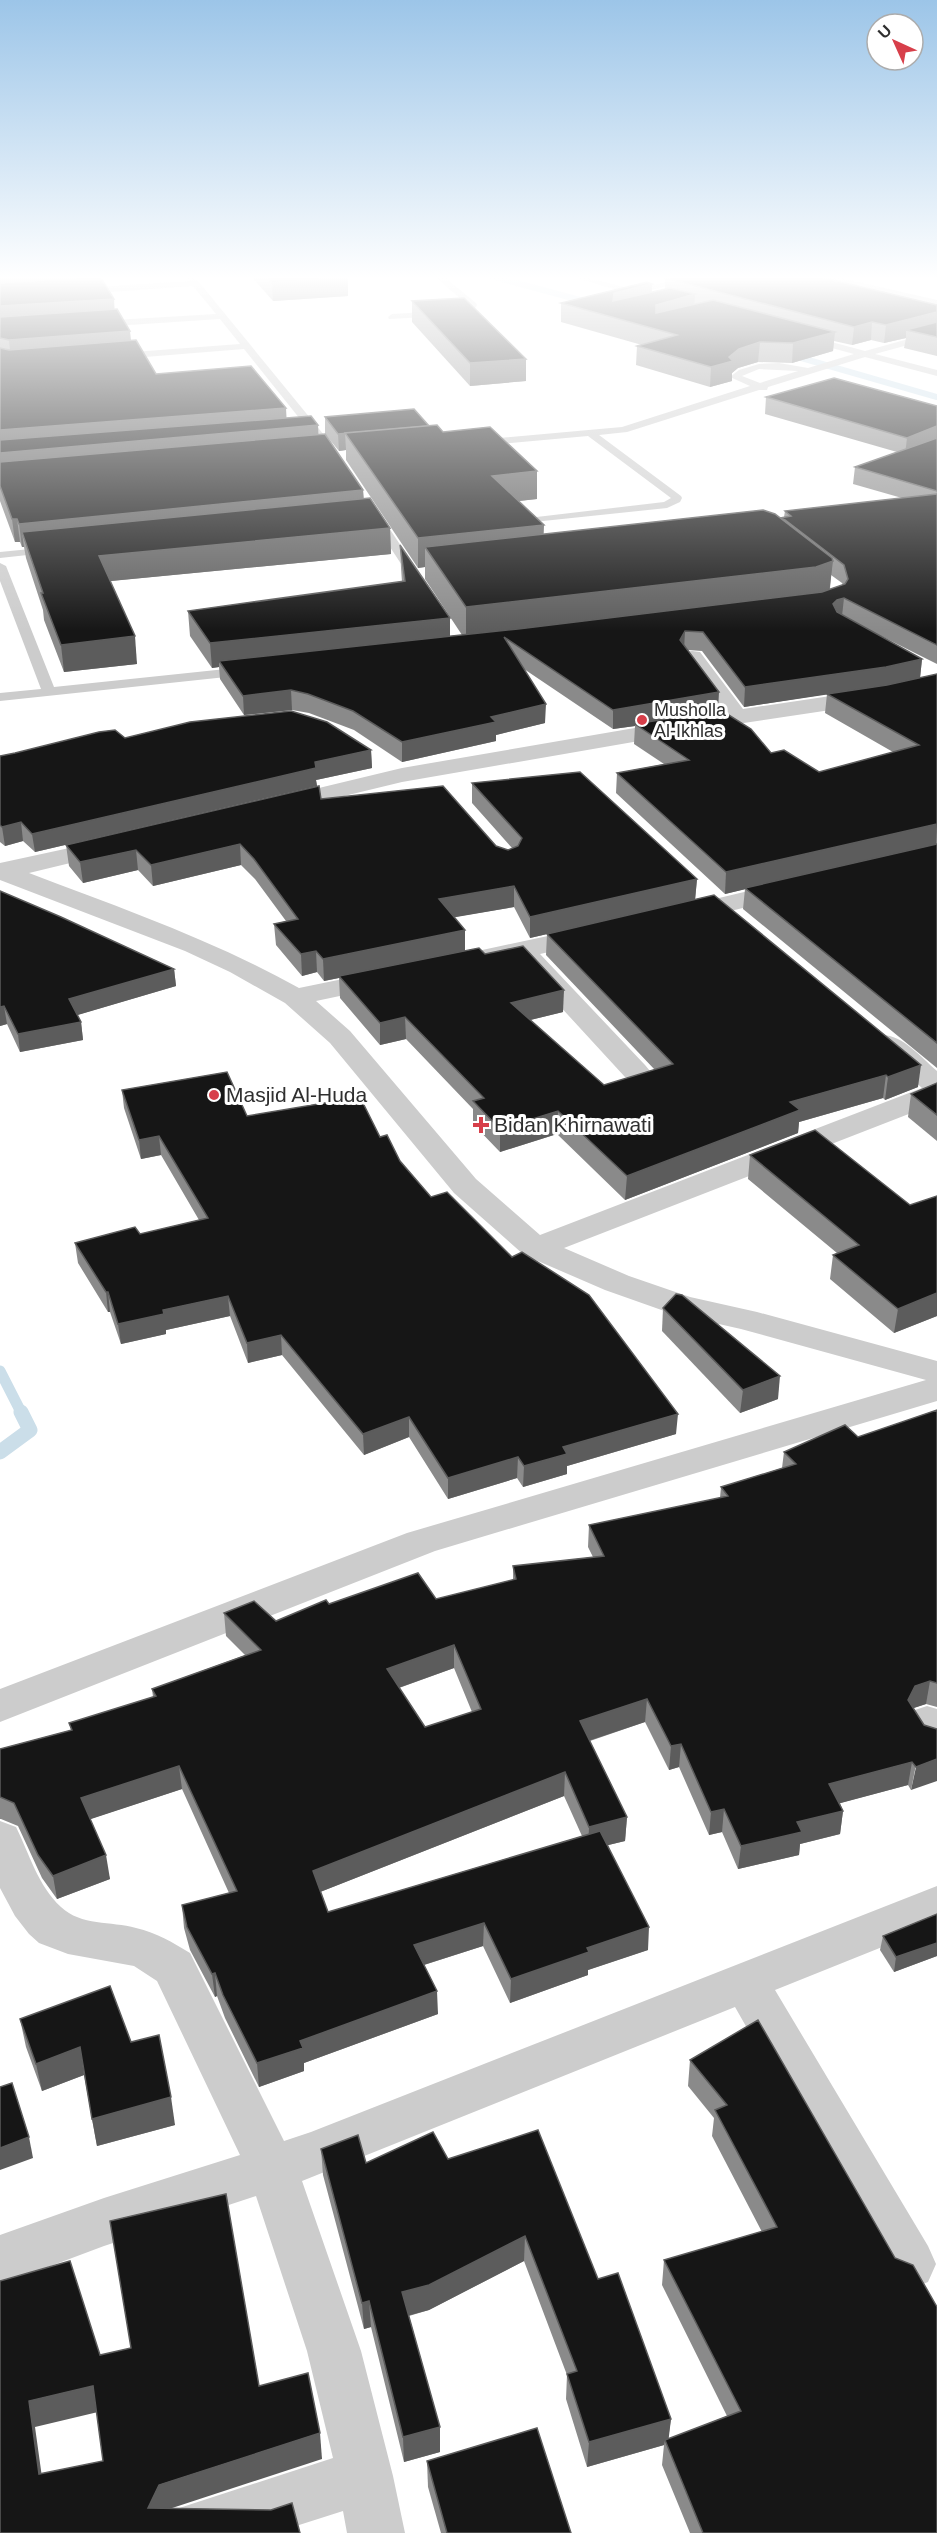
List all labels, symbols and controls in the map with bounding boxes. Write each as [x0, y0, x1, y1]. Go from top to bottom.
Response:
north arrow [865, 12, 925, 72]
text: U [875, 22, 895, 42]
place label: Musholla Al-Ikhlas [654, 700, 727, 741]
marker: Musholla Al-Ikhlas [635, 713, 649, 727]
place label: Masjid Al-Huda [226, 1083, 368, 1106]
marker: Masjid Al-Huda [207, 1088, 221, 1102]
place label: Bidan Khirnawati [494, 1113, 652, 1136]
marker: Bidan Khirnawati [472, 1116, 490, 1134]

